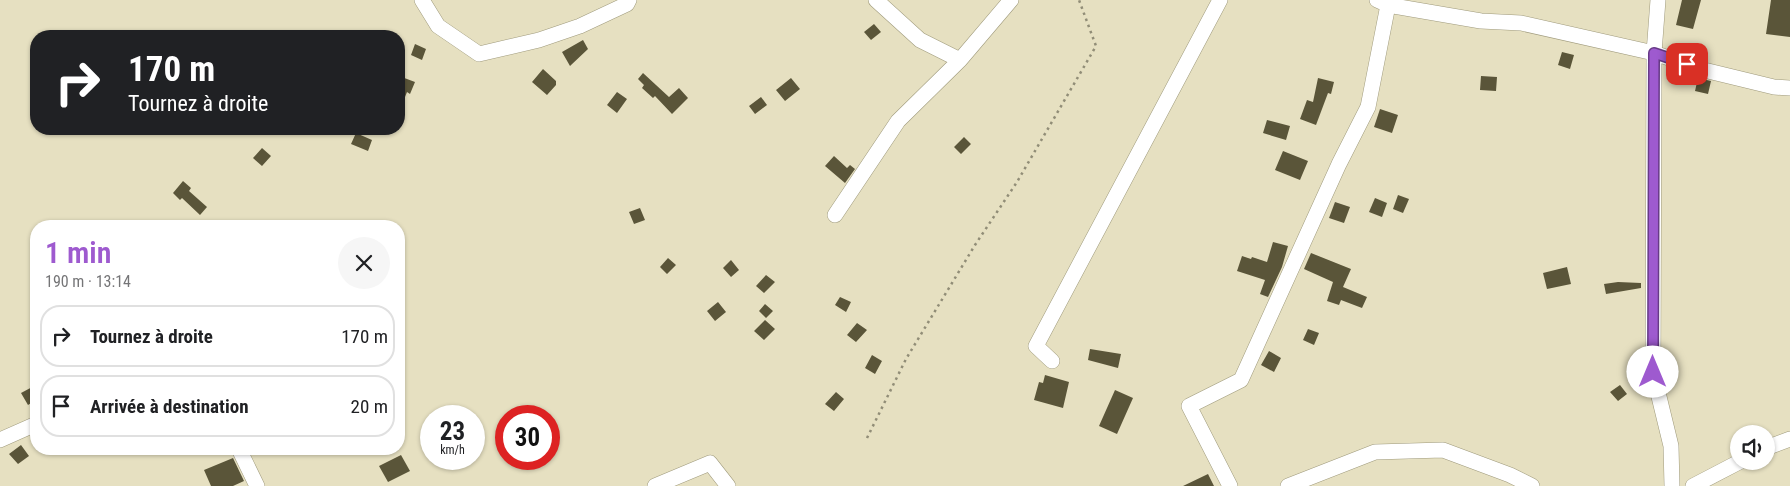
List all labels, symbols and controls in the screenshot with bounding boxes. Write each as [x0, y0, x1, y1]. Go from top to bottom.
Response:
pin [1666, 43, 1708, 85]
text: 170 m [128, 49, 215, 90]
icon: right [45, 50, 110, 115]
icon: arrive [1673, 50, 1701, 78]
text: Tournez à droite [128, 91, 268, 116]
text: 1 min [45, 235, 111, 270]
button: close [338, 237, 390, 289]
text: 190 m · 13:14 [45, 272, 131, 291]
icon: right [47, 322, 75, 350]
text: Tournez à droite [90, 325, 213, 348]
text: 170 m [341, 325, 388, 348]
position arrow [1626, 345, 1678, 397]
icon: arrive [47, 392, 75, 420]
text: Arrivée à destination [90, 395, 249, 418]
text: 20 m [351, 395, 388, 418]
speed limit sign: 30 [495, 405, 560, 470]
text: 23 [440, 417, 465, 446]
map controls [1730, 425, 1775, 470]
button: sound [1730, 425, 1775, 470]
text: km/h [440, 443, 465, 457]

